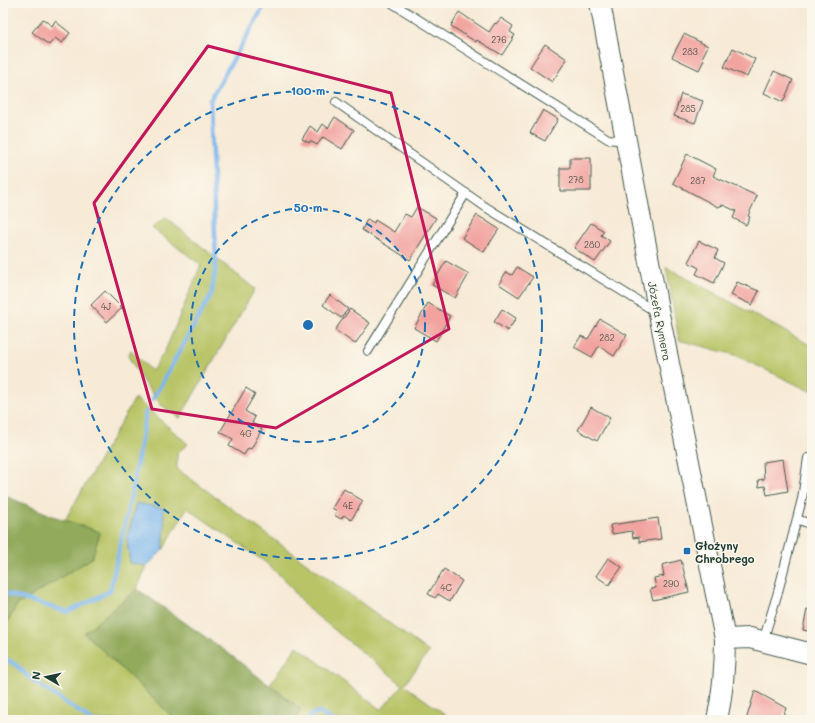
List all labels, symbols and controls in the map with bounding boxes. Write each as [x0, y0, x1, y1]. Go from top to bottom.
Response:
house number: 276 [491, 34, 507, 45]
house number: 283 [682, 46, 698, 57]
text: 100 m [291, 82, 325, 98]
house number: 285 [680, 103, 696, 114]
house number: 278 [568, 174, 584, 185]
house number: 287 [690, 175, 706, 186]
text: 50 m [294, 199, 322, 215]
house number: 280 [584, 239, 600, 250]
street label: Józefa Rymera [645, 280, 675, 362]
house number: 4J [101, 301, 111, 312]
centre of rings [301, 318, 315, 332]
house number: 282 [599, 332, 615, 343]
house number: 4G [240, 428, 252, 439]
house number: 4E [343, 500, 353, 511]
place label: Głożyny Chrobrego [695, 538, 755, 566]
marker: Głożyny Chrobrego [682, 546, 692, 556]
house number: 290 [663, 578, 679, 589]
house number: 4C [440, 582, 452, 593]
north arrow [26, 657, 66, 697]
text: N [28, 670, 44, 681]

